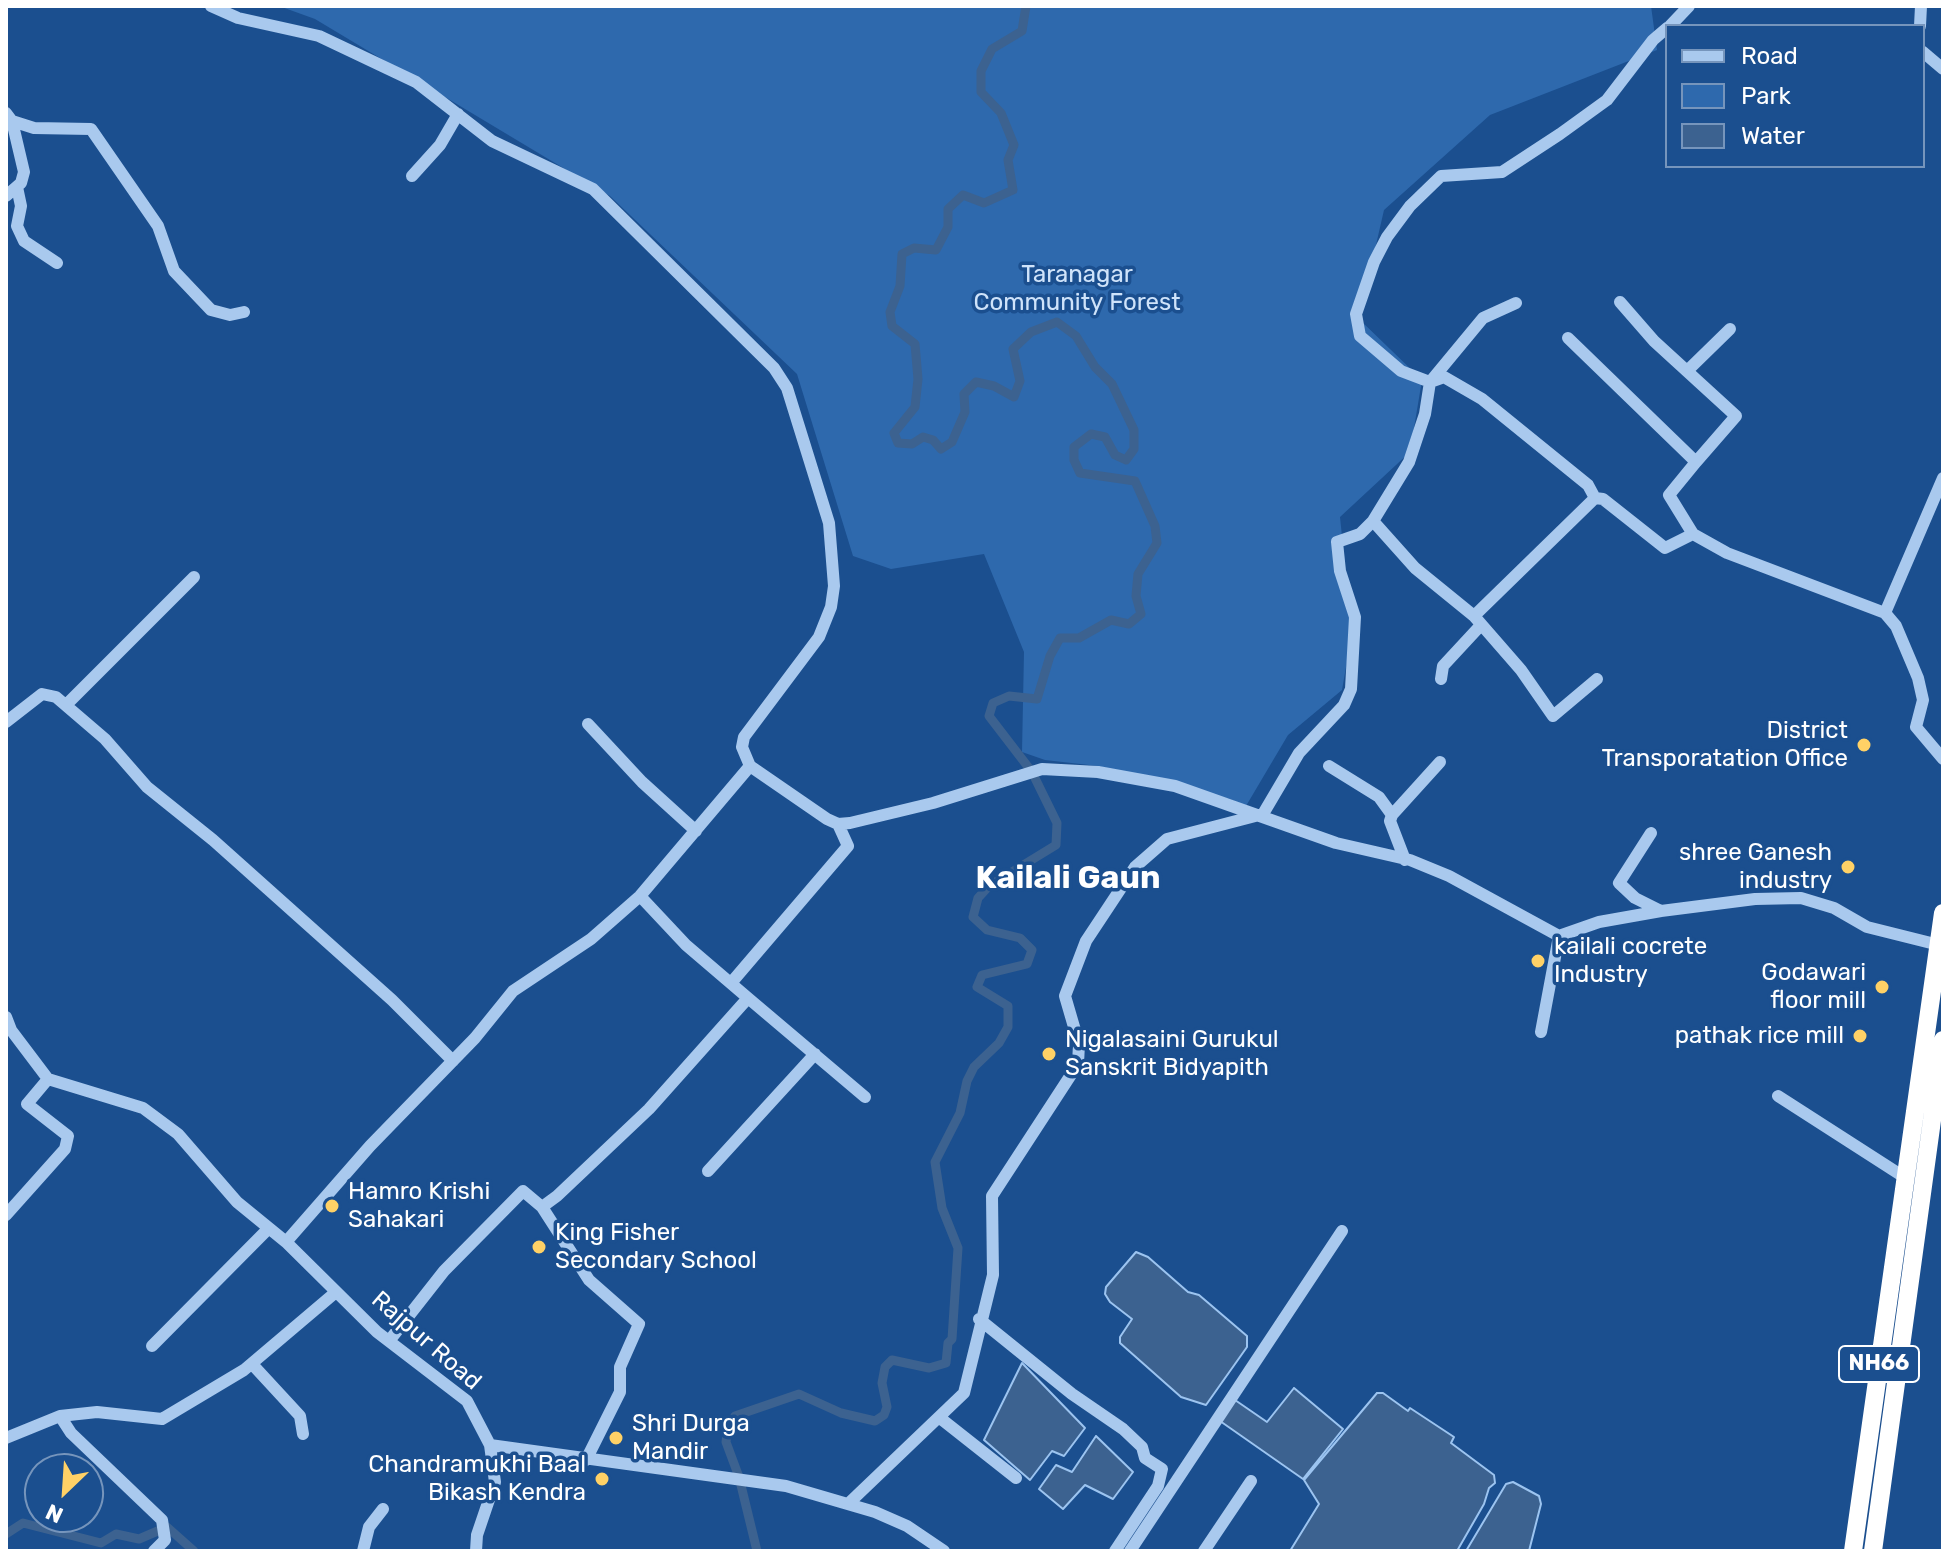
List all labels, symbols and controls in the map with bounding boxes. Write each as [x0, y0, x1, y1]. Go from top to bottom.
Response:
legend [1665, 24, 1925, 168]
text: Road [1741, 42, 1798, 70]
text: Park [1741, 82, 1791, 110]
text: Water [1741, 122, 1805, 150]
park label: Taranagar Community Forest [973, 261, 1181, 317]
place label: District Transporatation Office [1602, 717, 1848, 773]
marker: District Transporatation Office [1855, 736, 1873, 754]
place label: shree Ganesh industry [1679, 839, 1832, 895]
marker: shree Ganesh industry [1839, 858, 1857, 876]
district label: Kailali Gaun [975, 860, 1161, 898]
place label: kailali cocrete Industry [1554, 933, 1707, 989]
marker: kailali cocrete Industry [1529, 952, 1547, 970]
place label: Godawari floor mill [1761, 959, 1866, 1015]
marker: Godawari floor mill [1873, 978, 1891, 996]
place label: pathak rice mill [1675, 1022, 1844, 1050]
place label: Nigalasaini Gurukul Sanskrit Bidyapith [1065, 1026, 1279, 1082]
marker: pathak rice mill [1851, 1027, 1869, 1045]
marker: Nigalasaini Gurukul Sanskrit Bidyapith [1040, 1045, 1058, 1063]
place label: Hamro Krishi Sahakari [348, 1178, 490, 1234]
marker: Hamro Krishi Sahakari [323, 1197, 341, 1215]
place label: King Fisher Secondary School [555, 1219, 757, 1275]
marker: King Fisher Secondary School [530, 1238, 548, 1256]
street label: Rajpur Road [365, 1286, 487, 1396]
road number: NH66 [1839, 1346, 1919, 1382]
place label: Shri Durga Mandir [632, 1410, 750, 1466]
marker: Shri Durga Mandir [607, 1429, 625, 1447]
place label: Chandramukhi Baal Bikash Kendra [368, 1451, 586, 1507]
north arrow [24, 1453, 104, 1533]
marker: Chandramukhi Baal Bikash Kendra [593, 1470, 611, 1488]
text: N [42, 1498, 67, 1529]

